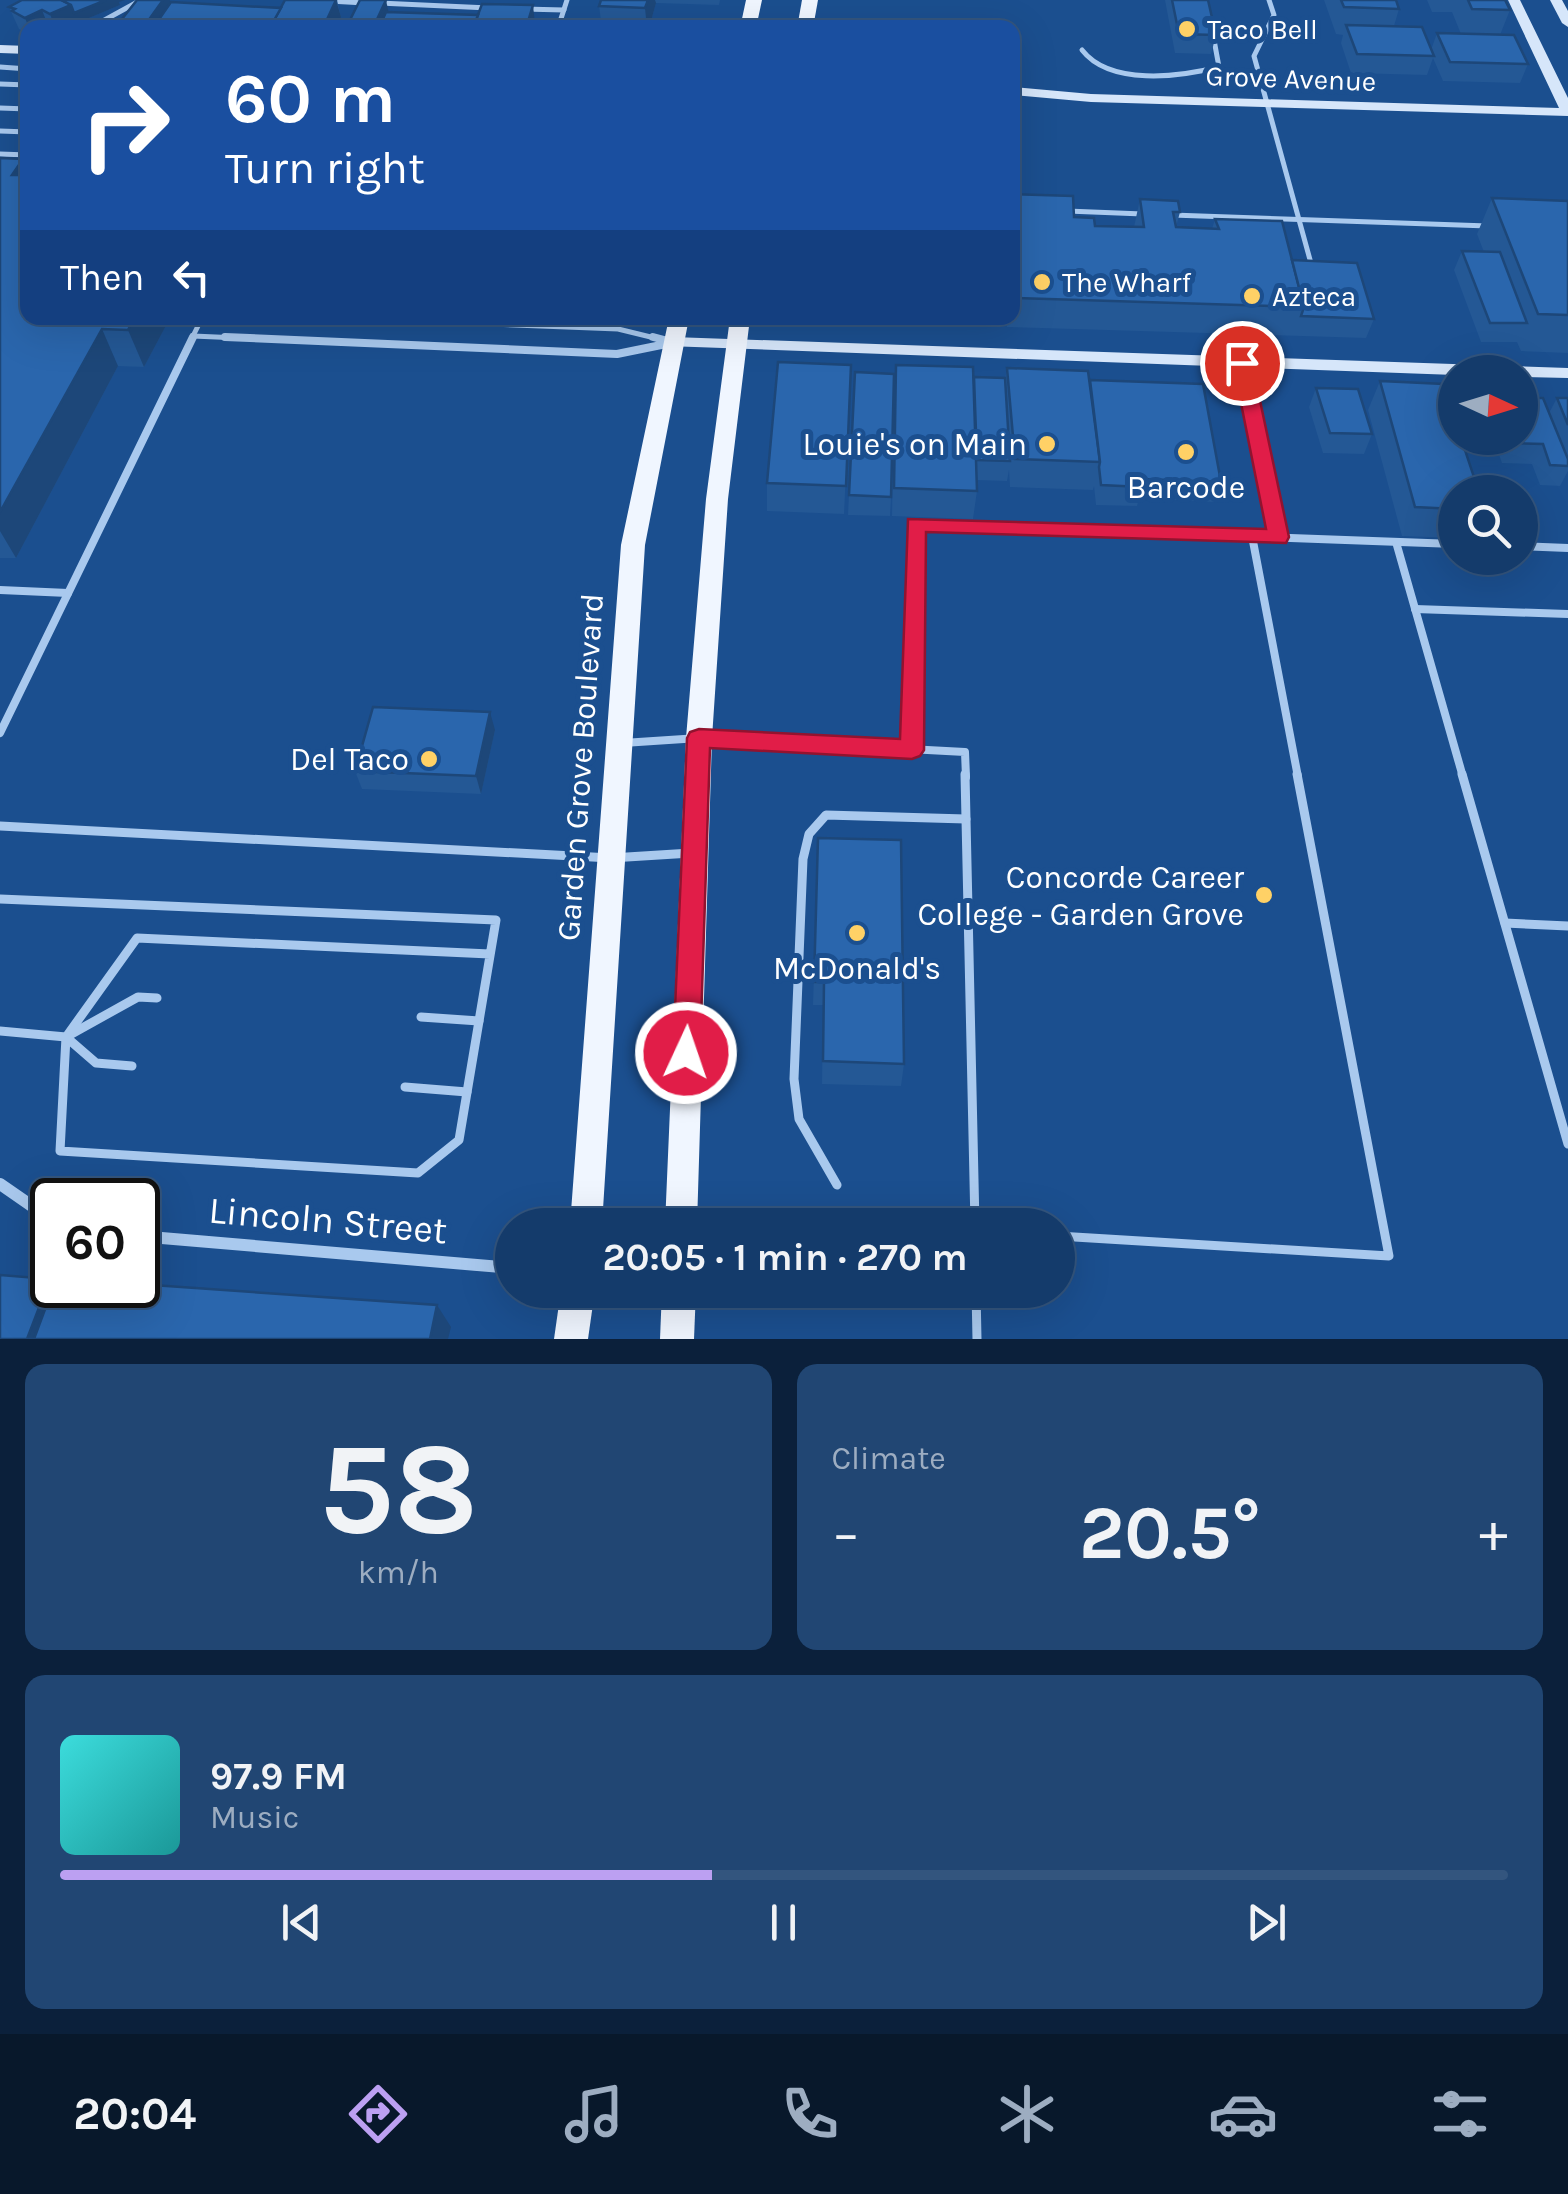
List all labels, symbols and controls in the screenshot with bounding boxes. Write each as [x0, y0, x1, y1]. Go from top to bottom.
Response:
place label: Taco Bell [1207, 13, 1318, 46]
marker: Taco Bell [1176, 18, 1198, 40]
text: 60 m [225, 58, 396, 140]
street label: Grove Avenue [1205, 59, 1377, 98]
icon: right [60, 60, 190, 190]
text: Turn right [225, 142, 425, 194]
icon: left [164, 250, 219, 305]
text: Then [60, 255, 144, 300]
place label: The Wharf [1062, 266, 1191, 299]
marker: The Wharf [1031, 271, 1053, 293]
place label: Azteca [1272, 280, 1356, 313]
marker: Azteca [1241, 285, 1263, 307]
pin [1200, 321, 1285, 406]
icon: arrive [1215, 336, 1270, 391]
north arrow [1438, 355, 1538, 455]
map controls [1438, 355, 1538, 575]
place label: Louie's on Main [802, 426, 1027, 463]
marker: Louie's on Main [1036, 433, 1058, 455]
marker: Barcode [1175, 441, 1197, 463]
place label: Barcode [1127, 469, 1245, 506]
button: search [1438, 475, 1538, 575]
street label: Garden Grove Boulevard [550, 592, 611, 942]
place label: Del Taco [290, 741, 409, 778]
marker: Del Taco [418, 748, 440, 770]
place label: Concorde Career College - Garden Grove [917, 859, 1244, 933]
marker: Concorde Career College - Garden Grove [1253, 884, 1275, 906]
marker: McDonald's [846, 922, 868, 944]
place label: McDonald's [773, 950, 941, 987]
position arrow [634, 1001, 738, 1105]
speed limit sign: 60 [30, 1178, 160, 1308]
street label: Lincoln Street [207, 1188, 449, 1253]
text: 20:05 · 1 min · 270 m [602, 1235, 968, 1280]
text: 58 [318, 1413, 478, 1565]
text: Climate [832, 1440, 946, 1477]
text: 20.5° [1079, 1489, 1261, 1577]
text: − [832, 1501, 860, 1565]
text: + [1479, 1501, 1508, 1565]
text: km/h [358, 1554, 439, 1591]
text: 97.9 FM [210, 1754, 347, 1799]
text: Music [210, 1799, 299, 1836]
icon: previous [274, 1895, 329, 1950]
icon: pause [756, 1895, 811, 1950]
icon: next [1239, 1895, 1294, 1950]
icon: directions [343, 2079, 413, 2149]
icon: music [559, 2079, 629, 2149]
icon: phone [775, 2079, 845, 2149]
icon: climate [992, 2079, 1062, 2149]
icon: car [1208, 2079, 1278, 2149]
icon: filters [1425, 2079, 1495, 2149]
text: 20:04 [73, 2088, 196, 2140]

